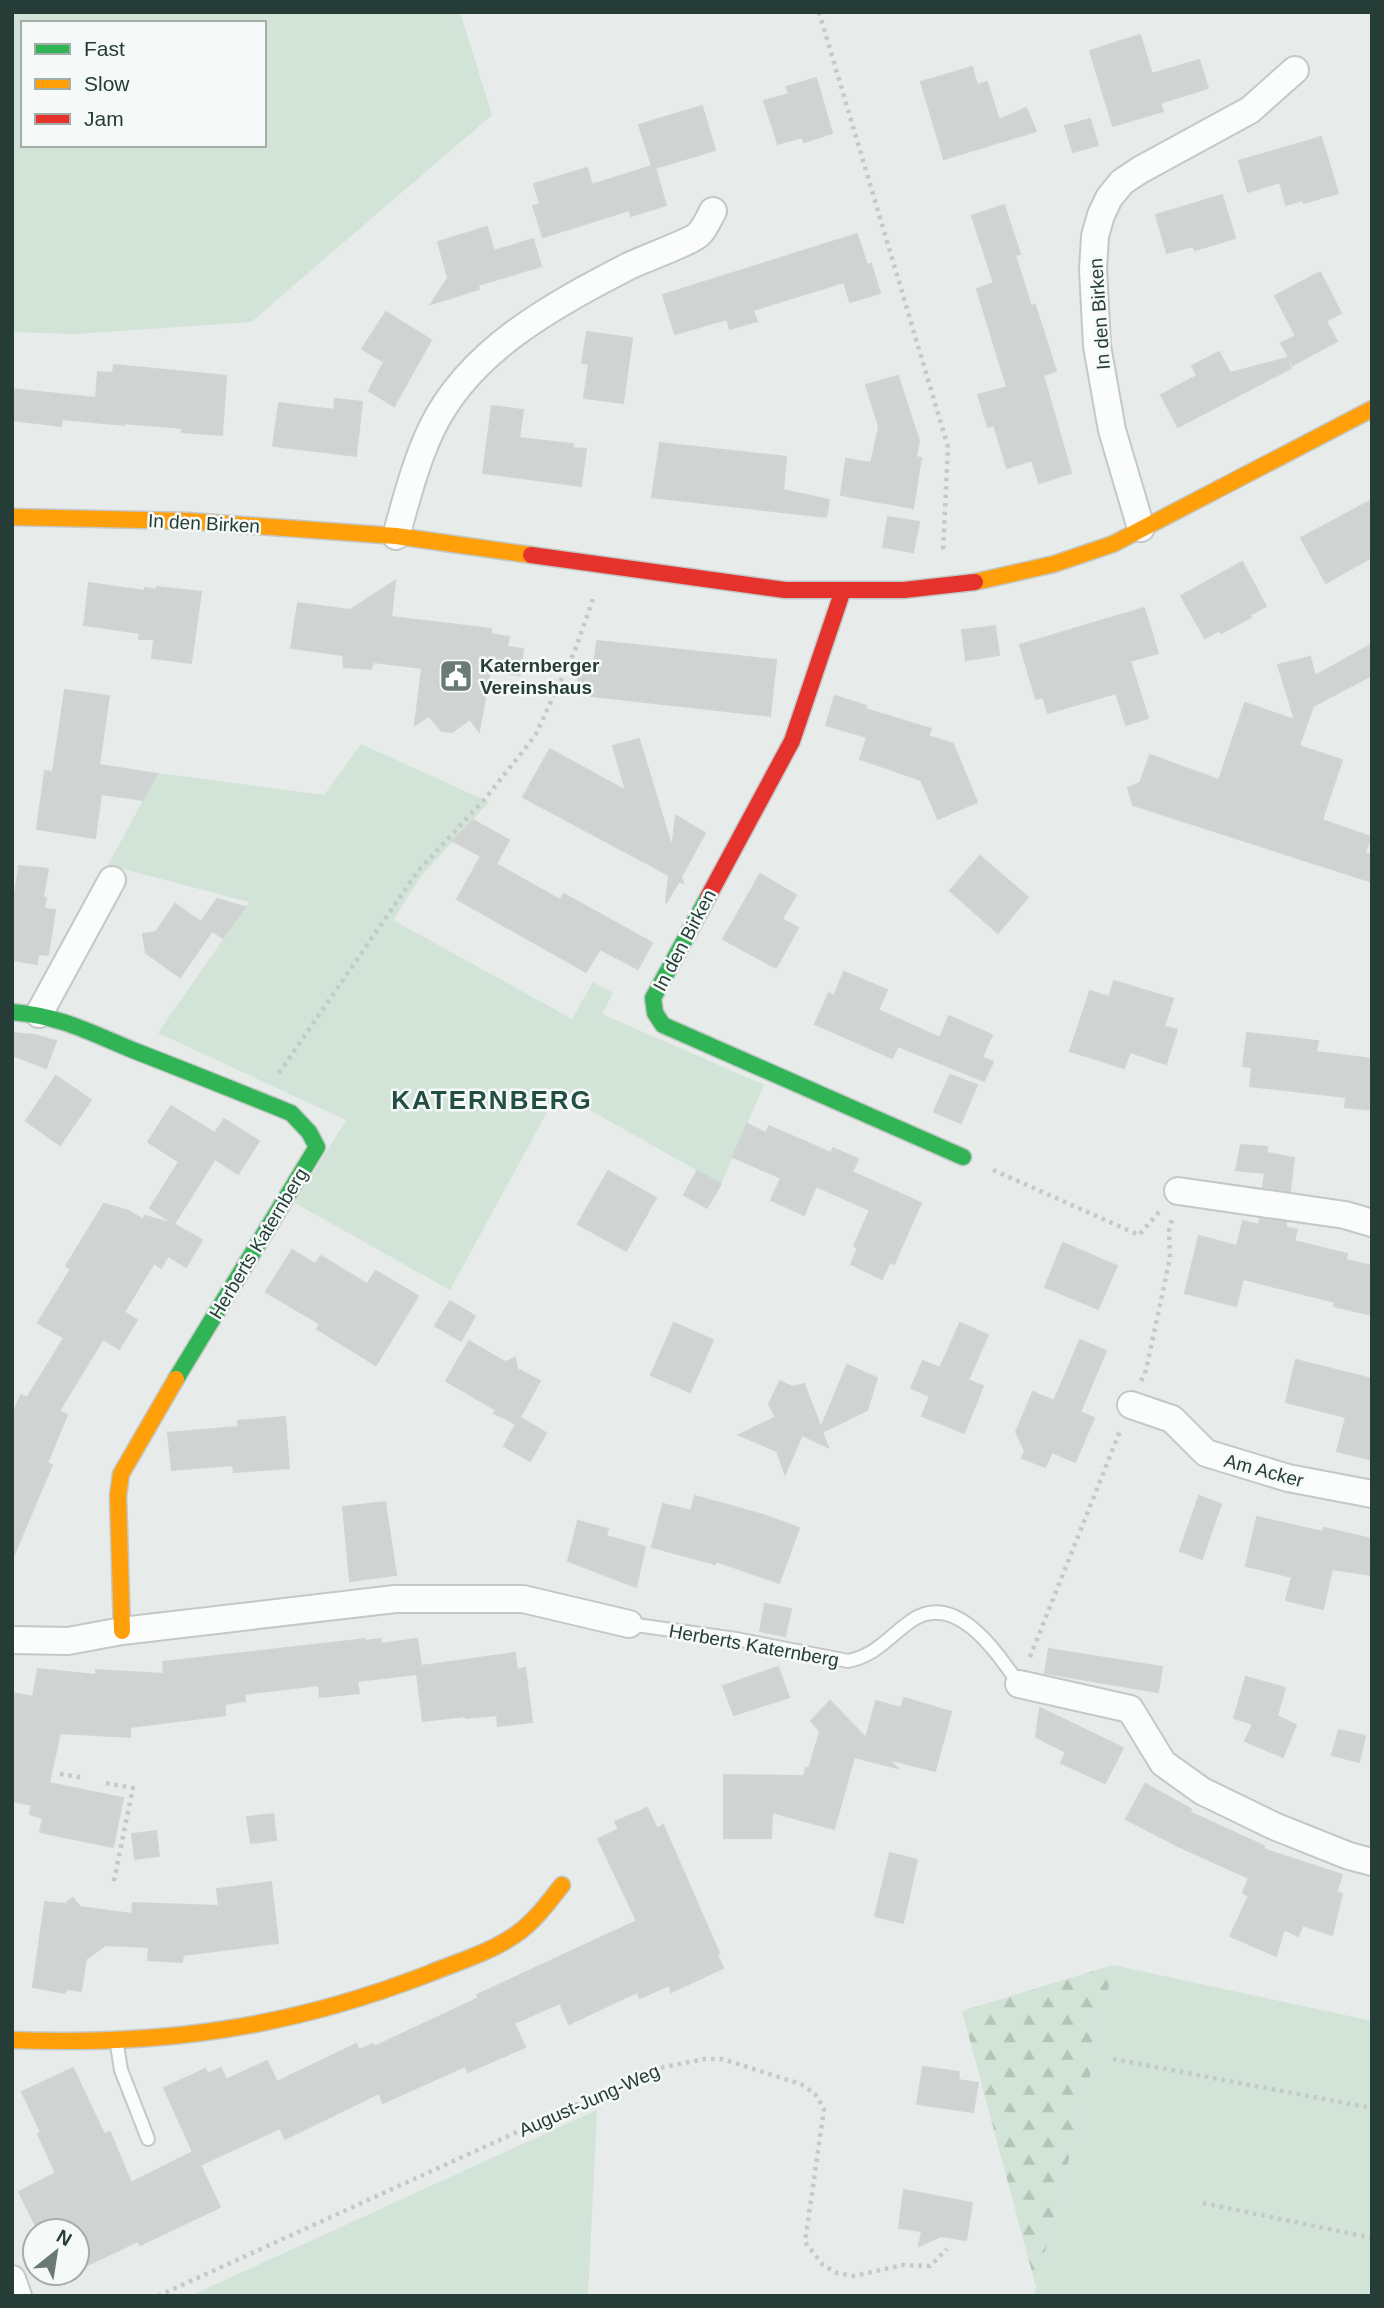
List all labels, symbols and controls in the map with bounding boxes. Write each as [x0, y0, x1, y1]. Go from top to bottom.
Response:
legend [21, 21, 266, 147]
text: Fast [84, 37, 125, 60]
text: Slow [84, 72, 130, 95]
text: Jam [84, 107, 124, 130]
street label: In den Birken [1085, 257, 1114, 371]
street label: In den Birken [148, 510, 260, 537]
place label: Katernberger Vereinshaus [480, 655, 600, 698]
public building icon: Katernberger Vereinshaus [437, 657, 475, 695]
street label: In den Birken [649, 886, 720, 995]
district label: KATERNBERG [391, 1085, 593, 1115]
street label: Herberts Katernberg [205, 1164, 312, 1322]
street label: Am Acker [1222, 1450, 1306, 1491]
street label: Herberts Katernberg [667, 1620, 841, 1671]
street label: August-Jung-Weg [516, 2060, 663, 2141]
north arrow [21, 2217, 91, 2287]
text: N [53, 2225, 75, 2250]

